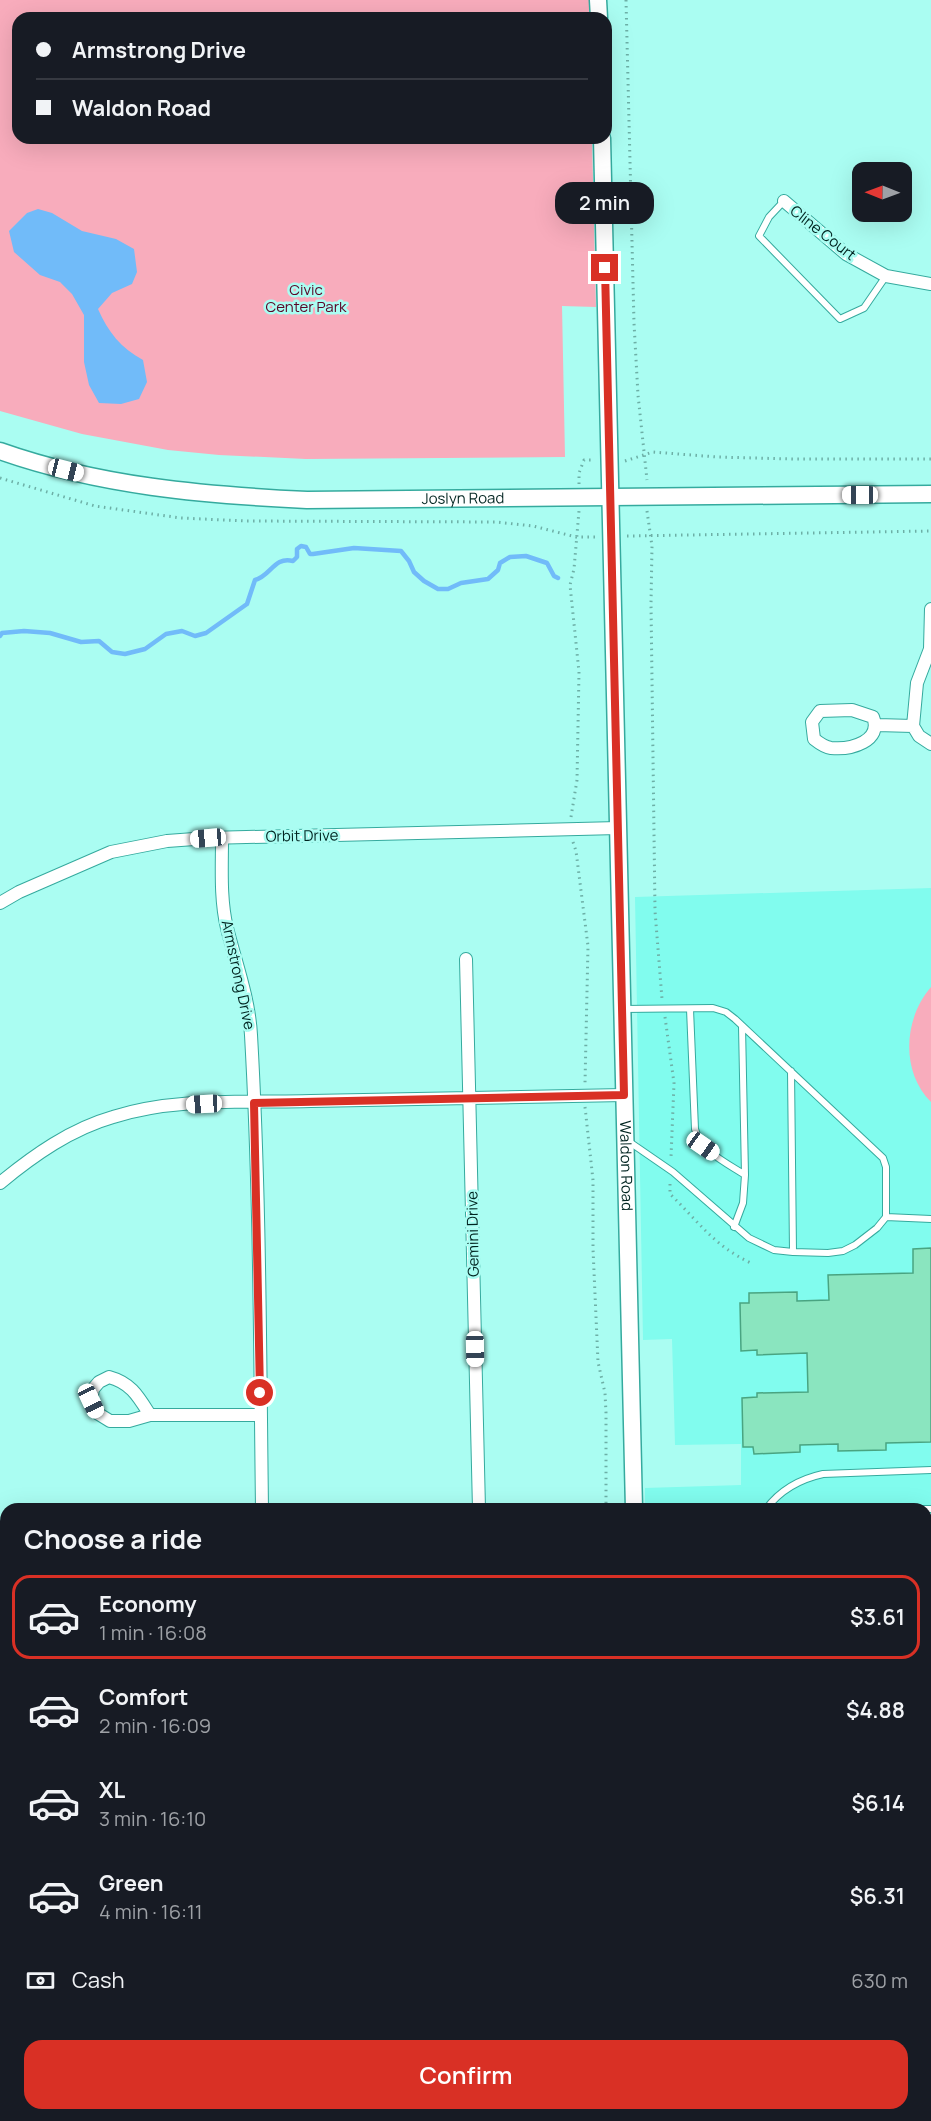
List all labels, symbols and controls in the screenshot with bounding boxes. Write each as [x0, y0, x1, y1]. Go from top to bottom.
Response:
text: Armstrong Drive [72, 35, 246, 65]
text: Waldon Road [72, 93, 211, 123]
north arrow [852, 162, 912, 222]
map controls [852, 162, 912, 222]
callout: 2 min [556, 181, 654, 223]
text: 2 min [579, 189, 630, 216]
street label: Cline Court [786, 200, 861, 265]
route end [591, 254, 618, 281]
park label: Civic Center Park [266, 279, 347, 317]
car [46, 457, 86, 483]
car [842, 486, 878, 504]
street label: Joslyn Road [422, 487, 504, 509]
street label: Orbit Drive [265, 824, 339, 847]
car [189, 827, 227, 849]
street label: Armstrong Drive [217, 918, 260, 1032]
car [186, 1094, 222, 1114]
street label: Waldon Road [615, 1120, 638, 1211]
car [683, 1128, 723, 1164]
street label: Gemini Drive [461, 1191, 484, 1277]
car [466, 1331, 484, 1367]
route start [246, 1379, 273, 1406]
car [75, 1381, 107, 1421]
text: Choose a ride [24, 1520, 202, 1557]
text: Economy [99, 1589, 197, 1619]
icon: car [27, 1590, 81, 1644]
text: $3.61 [850, 1602, 905, 1632]
text: 1 min · 16:08 [99, 1619, 207, 1646]
text: Comfort [99, 1682, 188, 1712]
icon: car [27, 1683, 81, 1737]
text: $4.88 [846, 1695, 905, 1725]
text: 2 min · 16:09 [99, 1712, 211, 1739]
text: XL [99, 1775, 125, 1805]
icon: car [27, 1776, 81, 1830]
text: $6.14 [852, 1788, 905, 1818]
text: 3 min · 16:10 [99, 1805, 206, 1832]
text: Green [99, 1868, 164, 1898]
icon: car [27, 1869, 81, 1923]
text: $6.31 [850, 1881, 905, 1911]
text: 4 min · 16:11 [99, 1898, 203, 1925]
icon: cash [24, 1964, 57, 1997]
text: Cash [72, 1965, 125, 1995]
text: 630 m [851, 1967, 908, 1994]
button: Confirm [24, 2040, 908, 2109]

